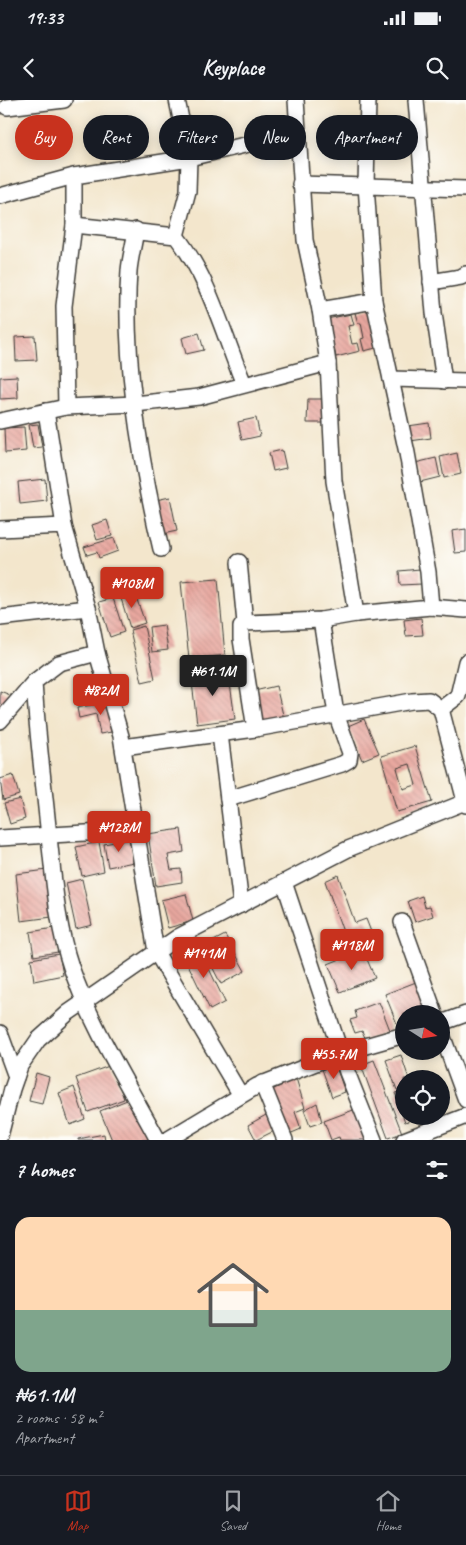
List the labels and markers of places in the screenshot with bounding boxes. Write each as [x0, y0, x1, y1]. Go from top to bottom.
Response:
pin: ₦108M [97, 566, 167, 609]
pin: ₦61.1M [172, 654, 254, 697]
pin: ₦82M [71, 674, 131, 716]
pin: ₦128M [84, 810, 154, 853]
pin: ₦118M [317, 928, 387, 971]
pin: ₦141M [169, 936, 239, 979]
pin: ₦55.7M [293, 1038, 375, 1080]

